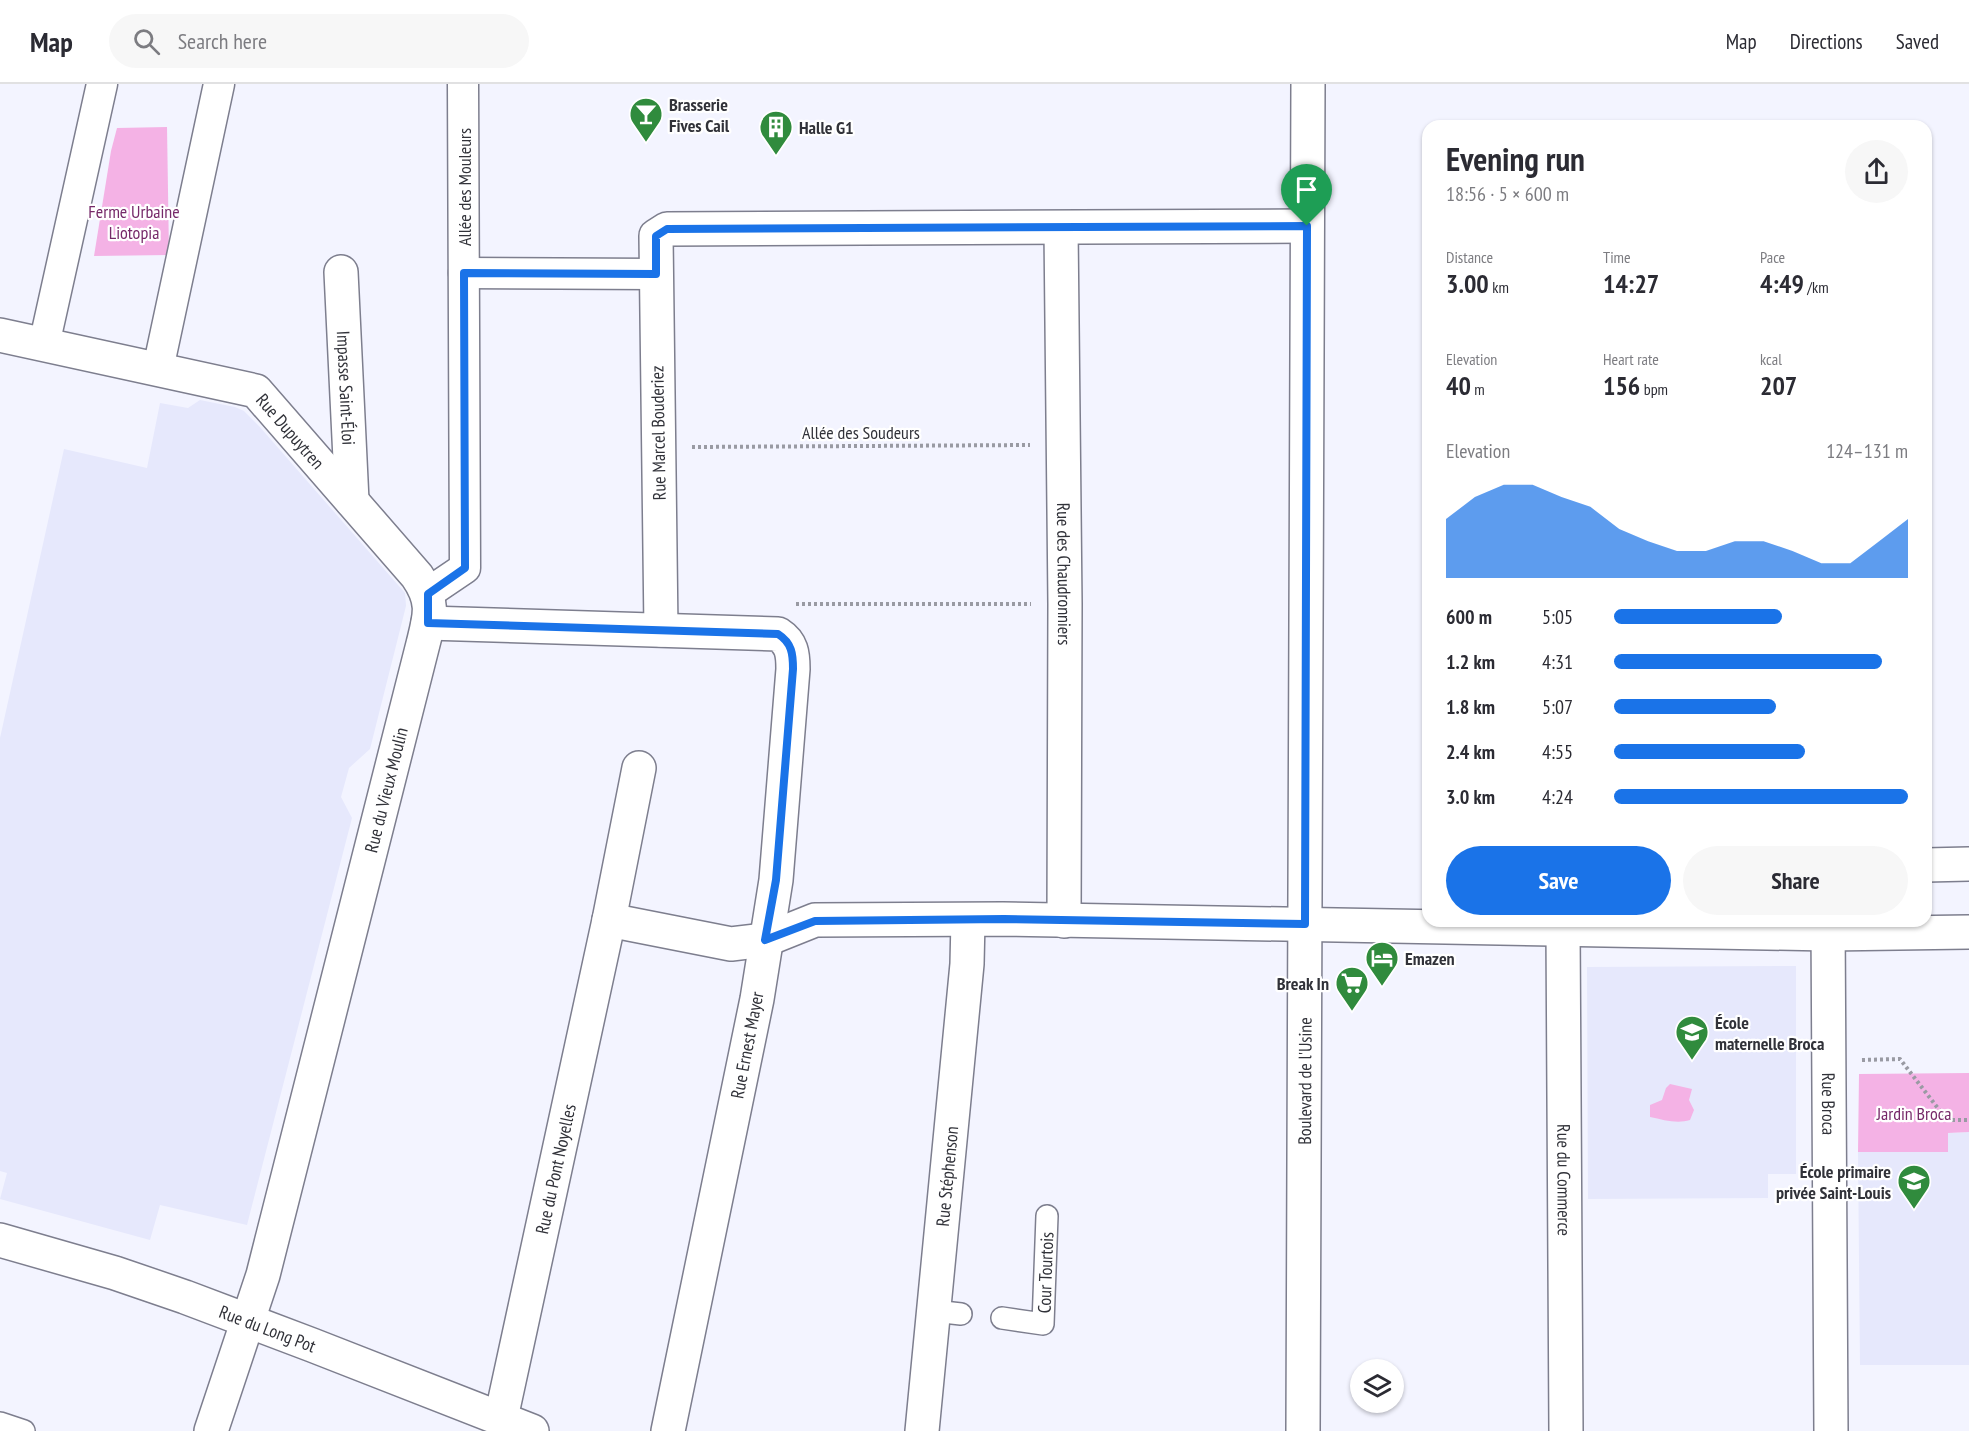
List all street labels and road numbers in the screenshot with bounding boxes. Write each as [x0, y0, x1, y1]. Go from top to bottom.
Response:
street label: Allée des Mouleurs [453, 128, 476, 246]
street label: Impasse Saint-Éloi [332, 330, 361, 446]
street label: Rue Marcel Bouderiez [645, 365, 671, 501]
street label: Rue Dupuytren [252, 388, 330, 473]
street label: Allée des Soudeurs [802, 421, 920, 444]
street label: Rue des Chaudronniers [1052, 502, 1077, 645]
street label: Rue du Vieux Moulin [359, 725, 413, 855]
street label: Rue Ernest Mayer [725, 990, 769, 1100]
street label: Boulevard de l'Usine [1293, 1017, 1316, 1145]
street label: Rue Broca [1817, 1073, 1841, 1135]
street label: Rue du Pont Noyelles [530, 1102, 580, 1236]
street label: Rue du Commerce [1553, 1124, 1576, 1236]
street label: Rue Stéphenson [930, 1125, 963, 1227]
street label: Cour Tourtois [1032, 1231, 1058, 1314]
street label: Rue du Long Pot [216, 1300, 319, 1357]

